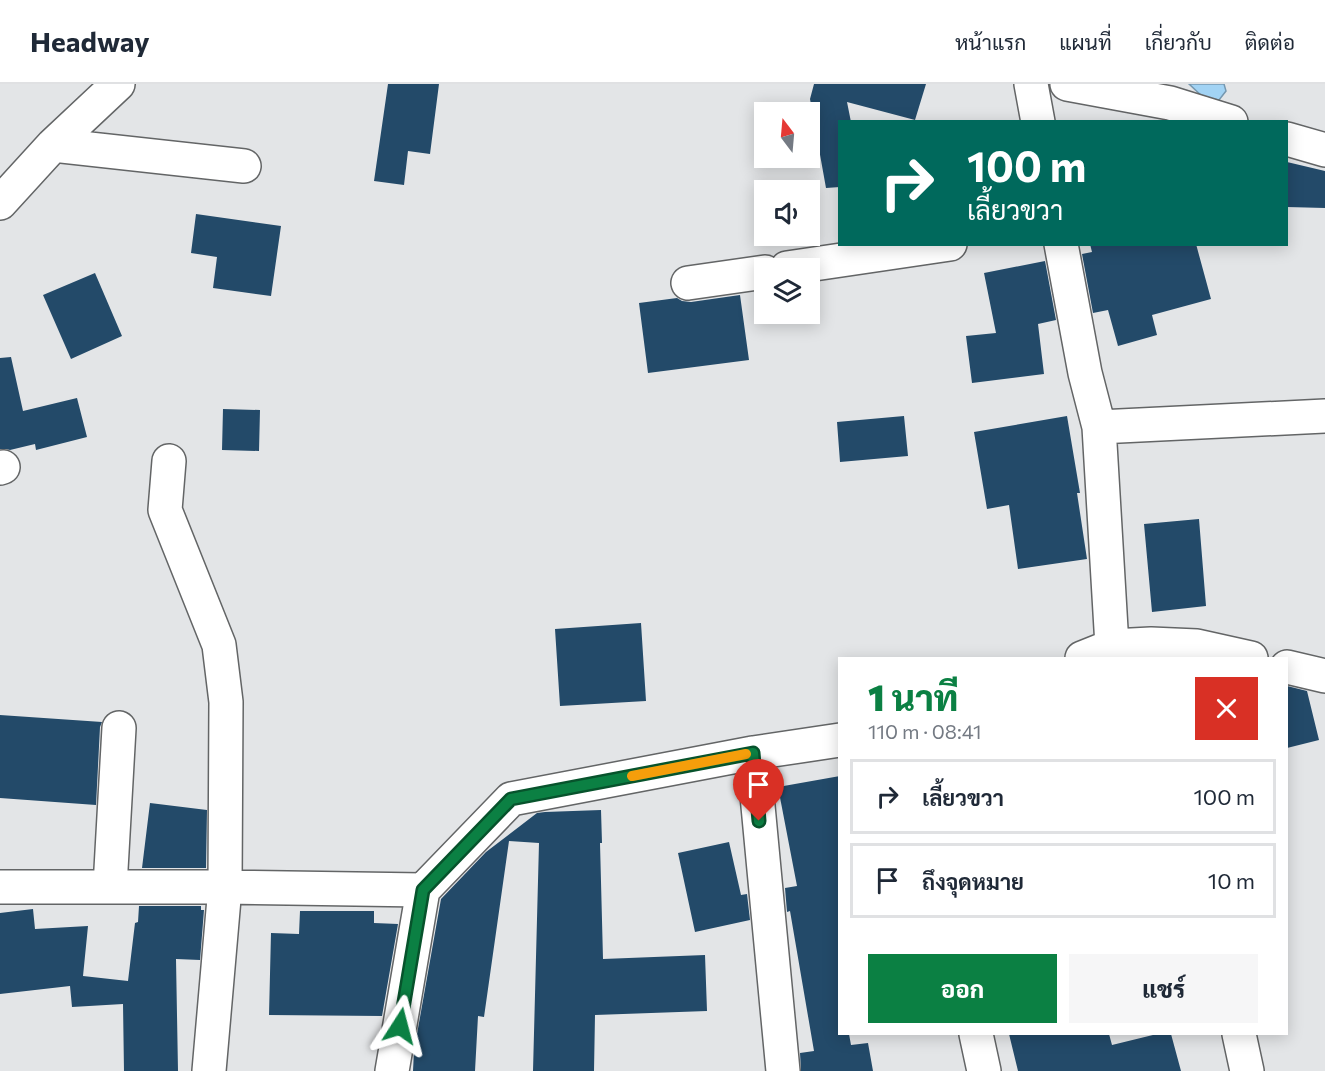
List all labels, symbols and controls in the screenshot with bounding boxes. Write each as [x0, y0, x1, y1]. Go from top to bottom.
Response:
text: Headway [30, 24, 150, 58]
text: หน้าแรก [955, 29, 1026, 54]
text: แผนที่ [1059, 29, 1112, 54]
text: เกี่ยวกับ [1145, 29, 1212, 54]
text: ติดต่อ [1245, 29, 1295, 54]
north arrow [754, 102, 820, 168]
map controls [754, 102, 820, 324]
text: 100 m [967, 139, 1087, 191]
icon: right [868, 144, 946, 222]
button: sound [754, 180, 820, 246]
text: เลี้ยวขวา [967, 193, 1063, 226]
button: layers [754, 258, 820, 324]
text: 1 นาที [868, 674, 959, 718]
button: close [1195, 677, 1258, 740]
text: 110 m · 08:41 [868, 719, 982, 743]
pin [733, 759, 784, 821]
icon: arrive [742, 768, 775, 801]
icon: right [871, 780, 904, 813]
text: 100 m [1193, 783, 1255, 810]
text: เลี้ยวขวา [922, 784, 1004, 811]
icon: arrive [871, 864, 904, 897]
text: 10 m [1208, 867, 1255, 894]
text: ถึงจุดหมาย [922, 868, 1024, 895]
button: ออก [868, 954, 1057, 1023]
button: แชร์ [1069, 954, 1258, 1023]
position arrow [368, 994, 432, 1058]

